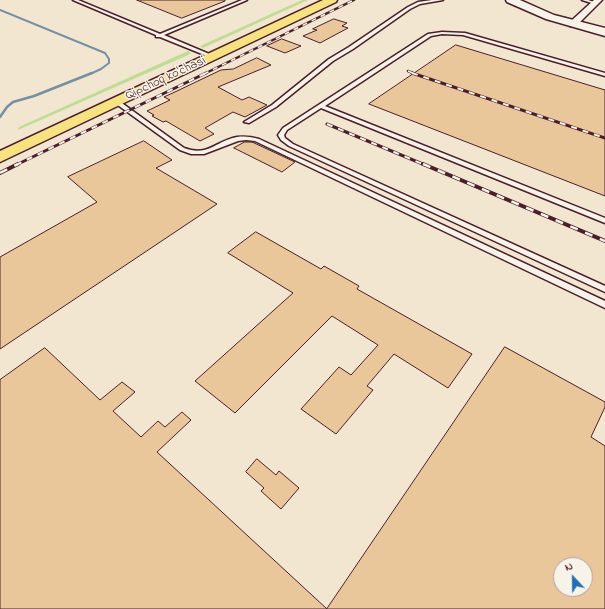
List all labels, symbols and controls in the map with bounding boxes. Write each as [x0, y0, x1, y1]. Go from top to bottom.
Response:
street label: Qipchoq ko'chasi [123, 54, 209, 104]
north arrow [553, 557, 593, 597]
text: N [562, 558, 575, 576]

